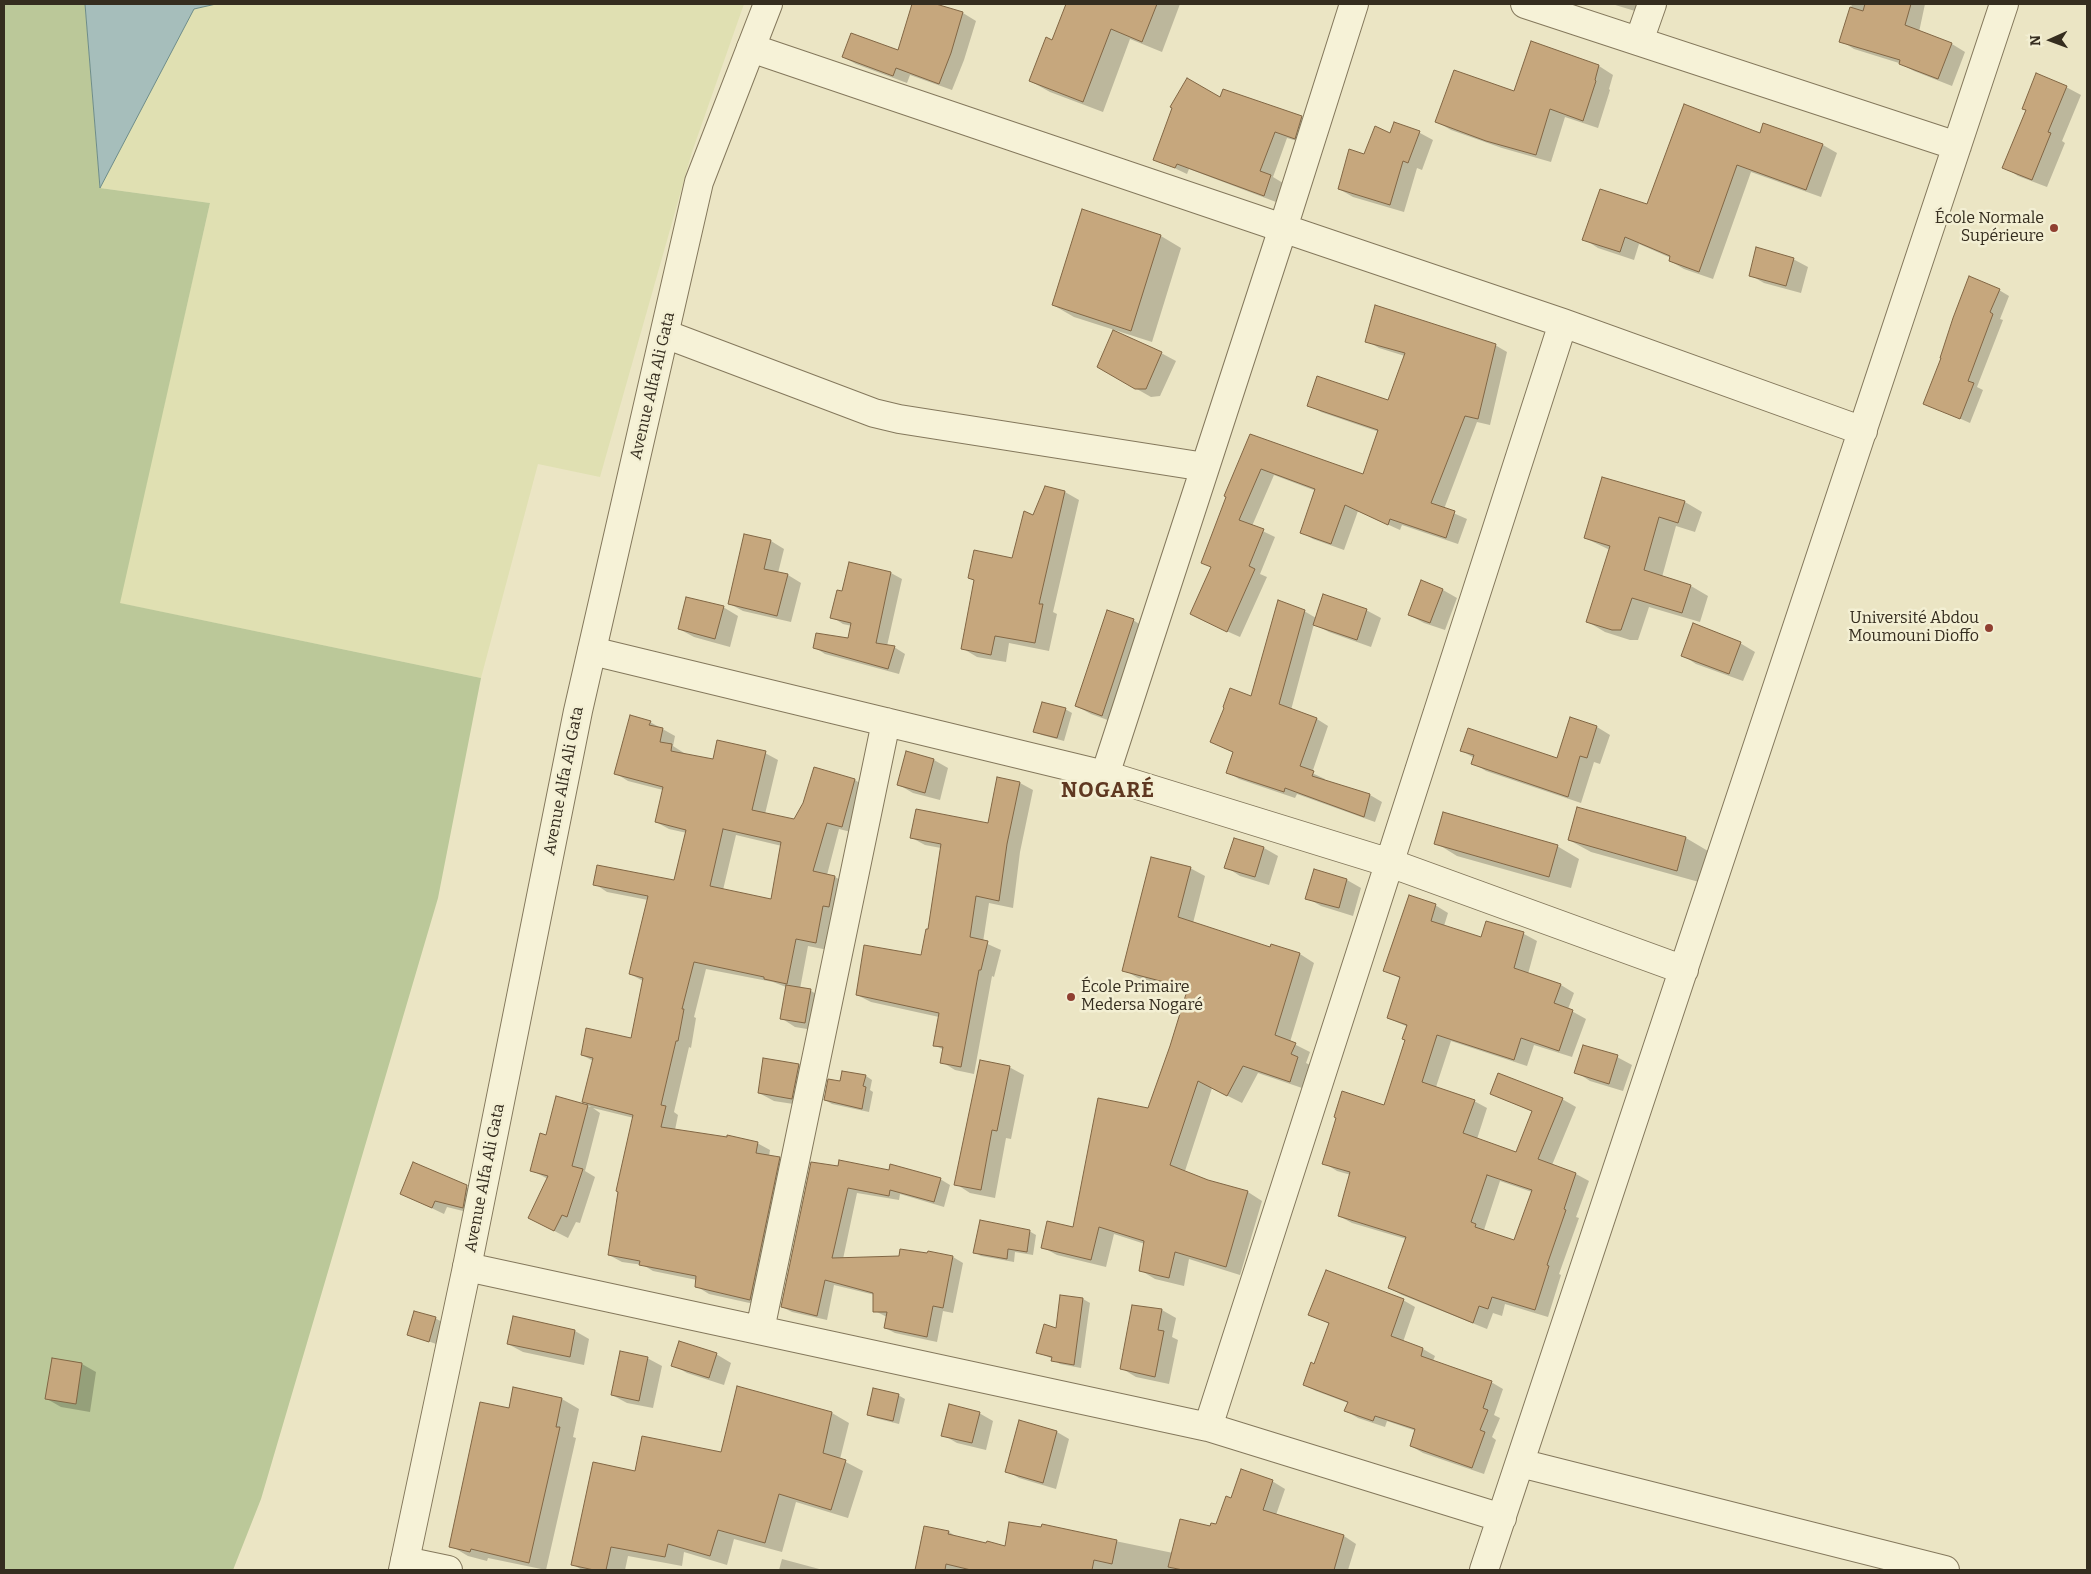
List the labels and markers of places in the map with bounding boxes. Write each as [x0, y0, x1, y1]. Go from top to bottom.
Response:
place label: École Normale Supérieure [1935, 209, 2044, 247]
marker: École Normale Supérieure [2048, 222, 2060, 234]
place label: Université Abdou Moumouni Dioffo [1848, 609, 1979, 647]
marker: Université Abdou Moumouni Dioffo [1983, 622, 1995, 634]
place label: École Primaire Medersa Nogaré [1081, 978, 1203, 1016]
marker: École Primaire Medersa Nogaré [1065, 991, 1077, 1003]

